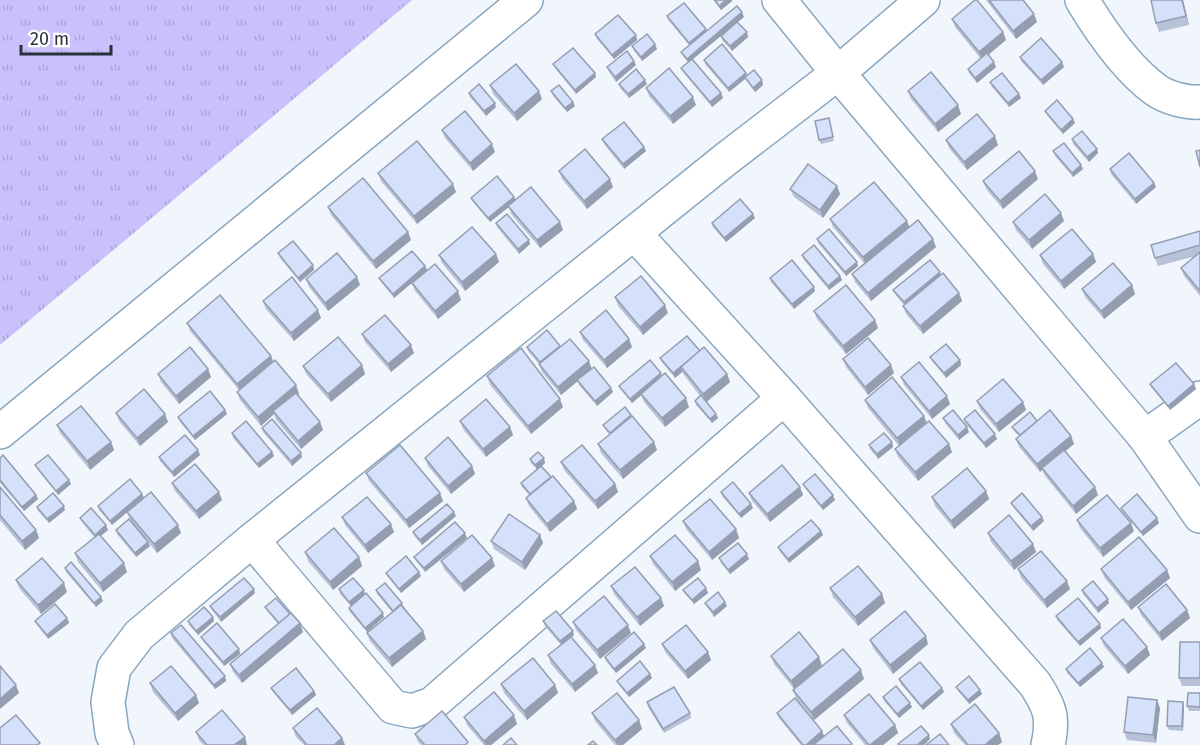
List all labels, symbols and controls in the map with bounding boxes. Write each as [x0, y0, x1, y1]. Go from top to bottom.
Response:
scale bar [21, 18, 111, 56]
text: 20 m [30, 28, 69, 50]

